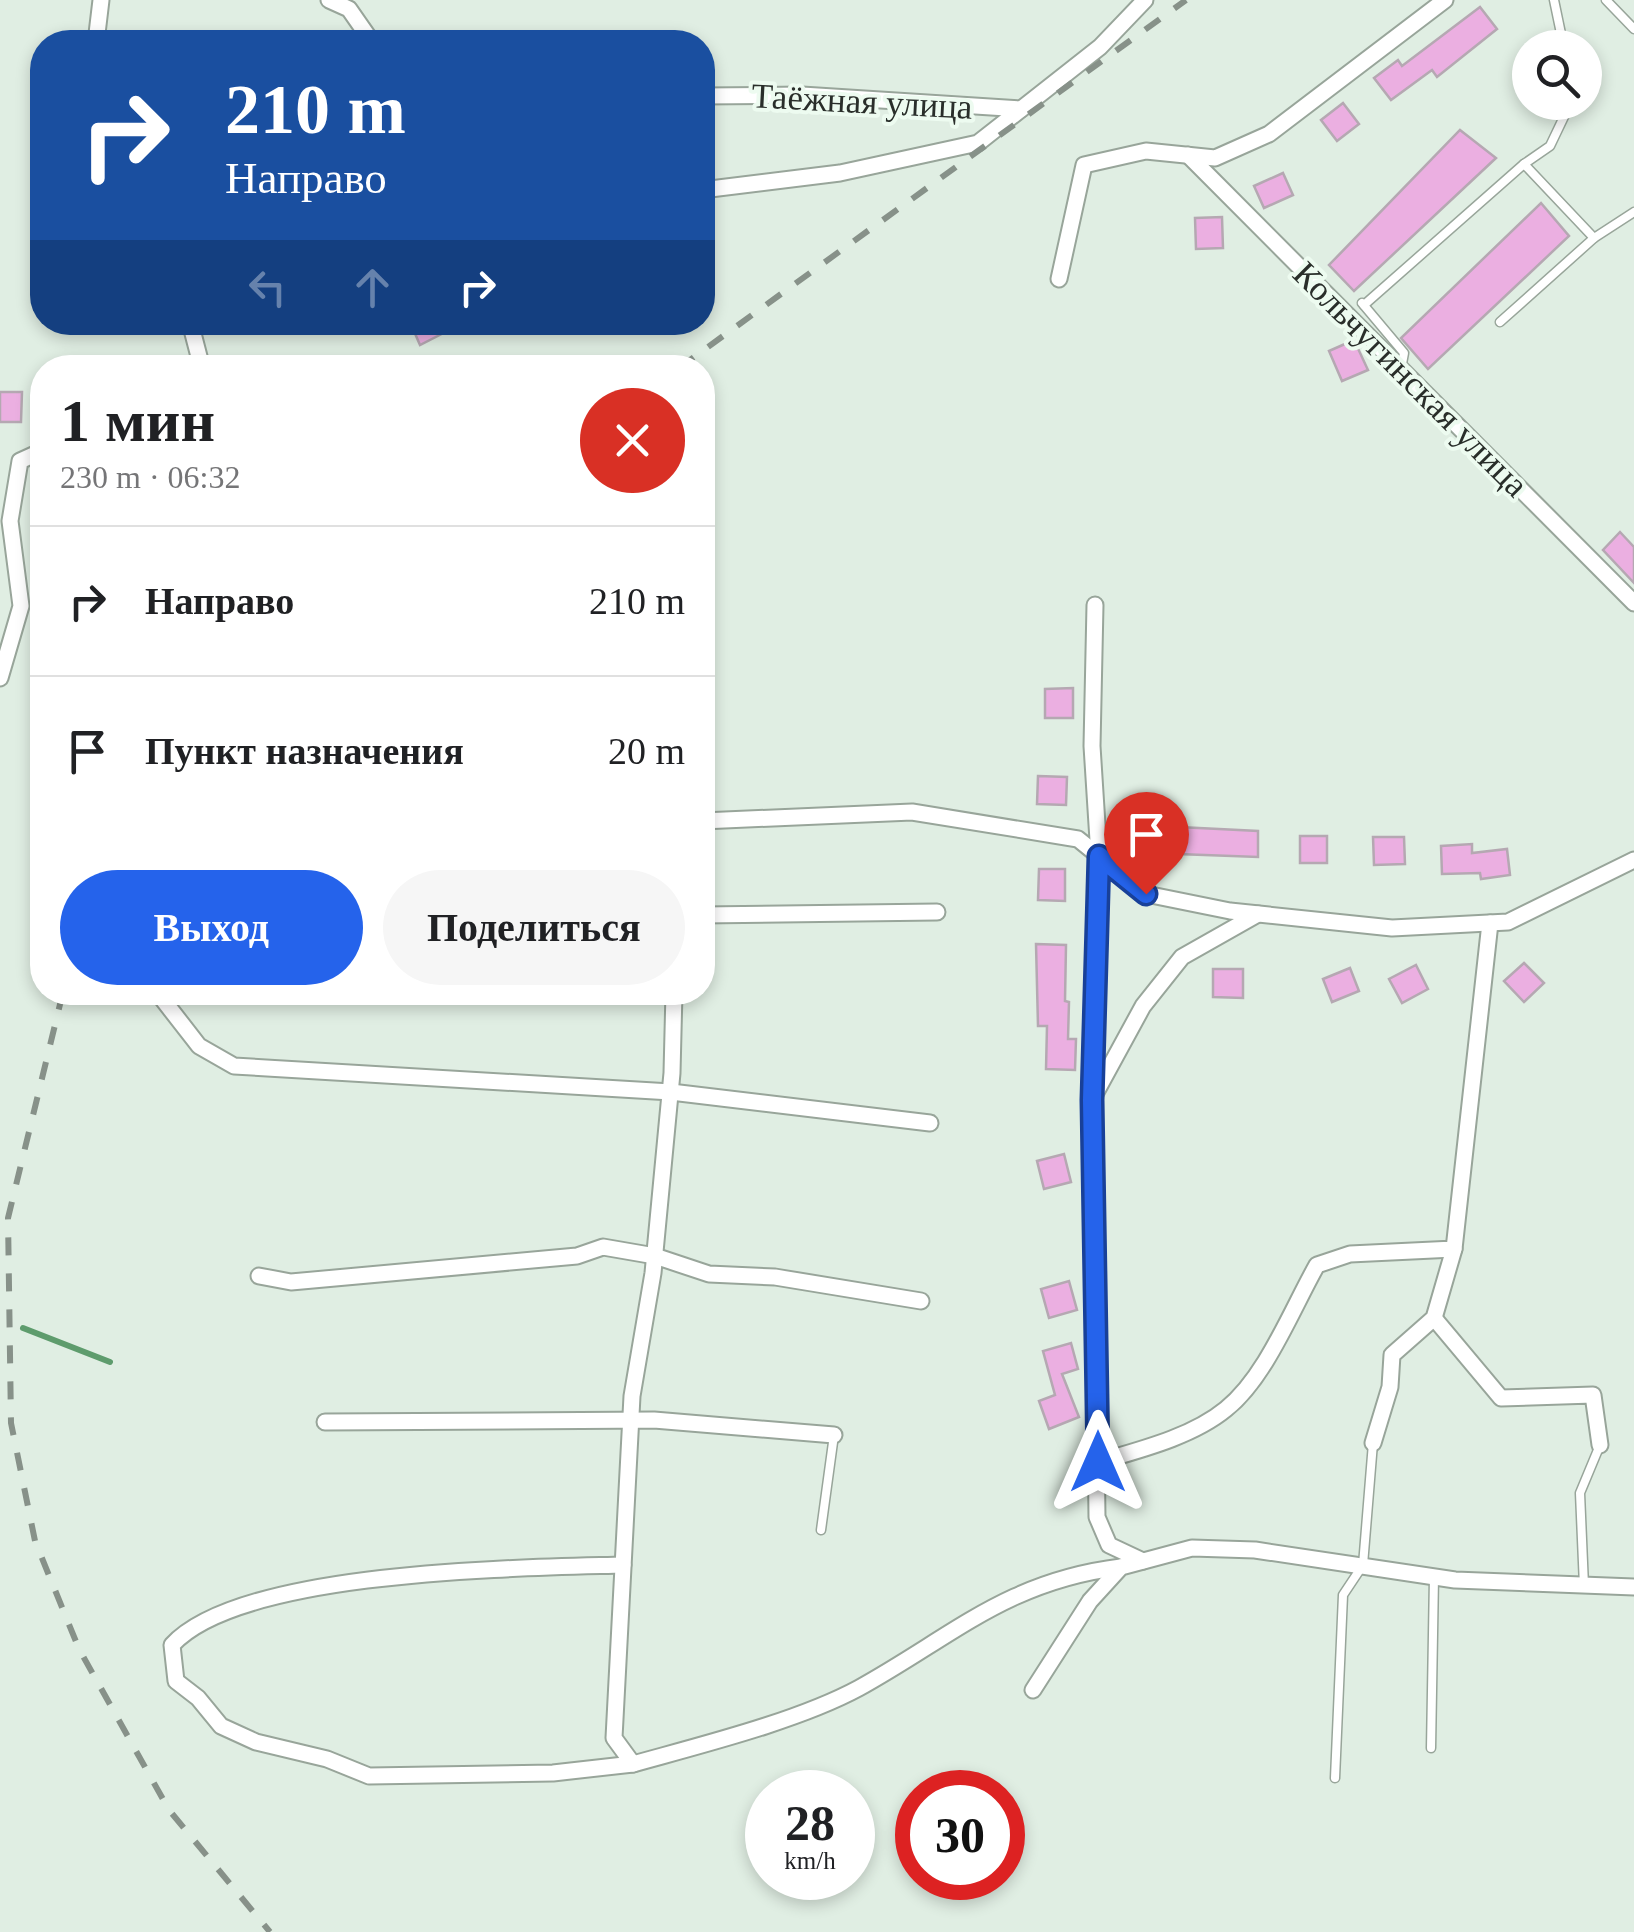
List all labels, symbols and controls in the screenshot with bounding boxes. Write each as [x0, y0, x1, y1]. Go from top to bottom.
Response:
map controls [1512, 30, 1602, 120]
button: search [1512, 30, 1602, 120]
icon: right [60, 70, 190, 200]
text: 210 m [225, 71, 406, 148]
street label: Таёжная улица [750, 76, 974, 127]
text: Направо [225, 153, 387, 203]
street label: Кольчугинская улица [1285, 254, 1536, 505]
icon: left [240, 260, 295, 315]
icon: ahead [345, 260, 400, 315]
icon: right [450, 260, 505, 315]
text: 1 мин [60, 388, 215, 454]
button: close [580, 388, 685, 493]
text: 230 m · 06:32 [60, 459, 240, 495]
icon: right [60, 574, 115, 629]
text: Направо [145, 580, 294, 622]
text: 210 m [589, 580, 685, 622]
icon: arrive [60, 724, 115, 779]
text: Пункт назначения [145, 730, 464, 772]
text: 20 m [608, 730, 685, 772]
pin [1104, 792, 1189, 895]
icon: arrive [1119, 807, 1174, 862]
button: Выход [60, 870, 363, 985]
button: Поделиться [383, 870, 685, 985]
position arrow [1046, 1410, 1150, 1514]
speed limit sign: 30 [895, 1770, 1025, 1900]
text: 28 [785, 1795, 835, 1851]
text: km/h [784, 1847, 836, 1874]

